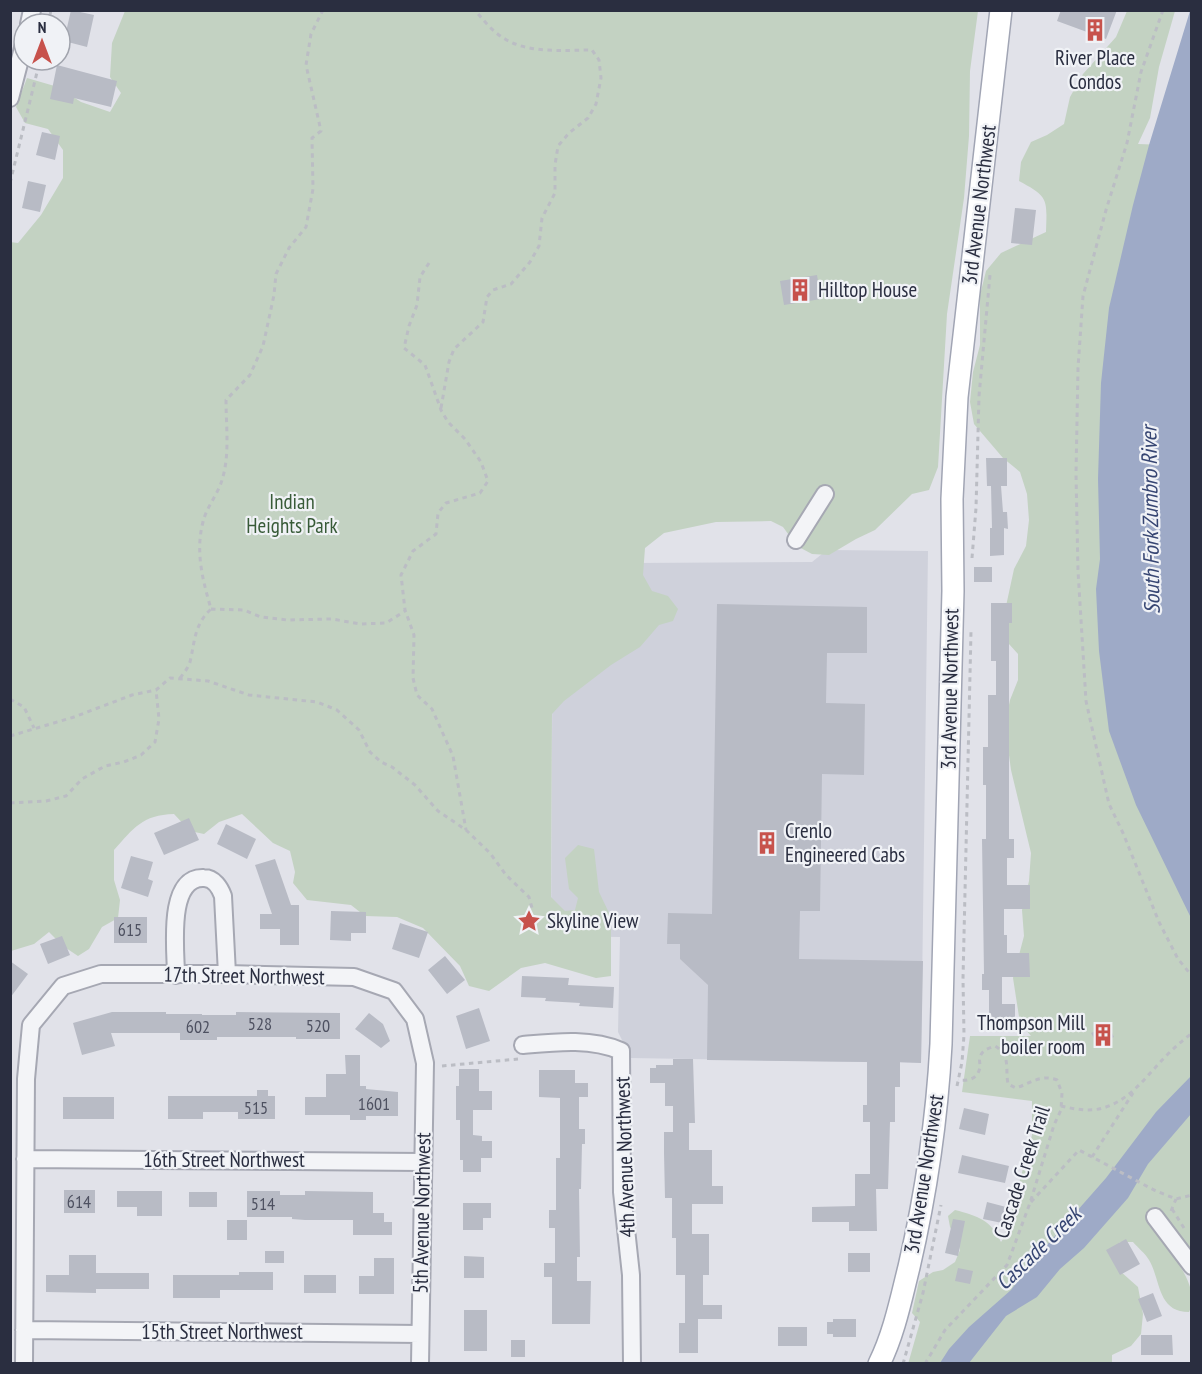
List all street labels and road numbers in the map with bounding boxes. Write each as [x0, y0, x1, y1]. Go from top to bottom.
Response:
street label: 3rd Avenue Northwest [955, 123, 1002, 287]
street label: 3rd Avenue Northwest [935, 608, 964, 770]
street label: 17th Street Northwest [163, 961, 325, 990]
street label: 4th Avenue Northwest [608, 1076, 641, 1238]
street label: 3rd Avenue Northwest [898, 1092, 949, 1256]
street label: Cascade Creek Trail [987, 1102, 1056, 1242]
street label: 5th Avenue Northwest [407, 1132, 436, 1294]
street label: 16th Street Northwest [143, 1146, 305, 1173]
street label: 15th Street Northwest [141, 1318, 303, 1345]

